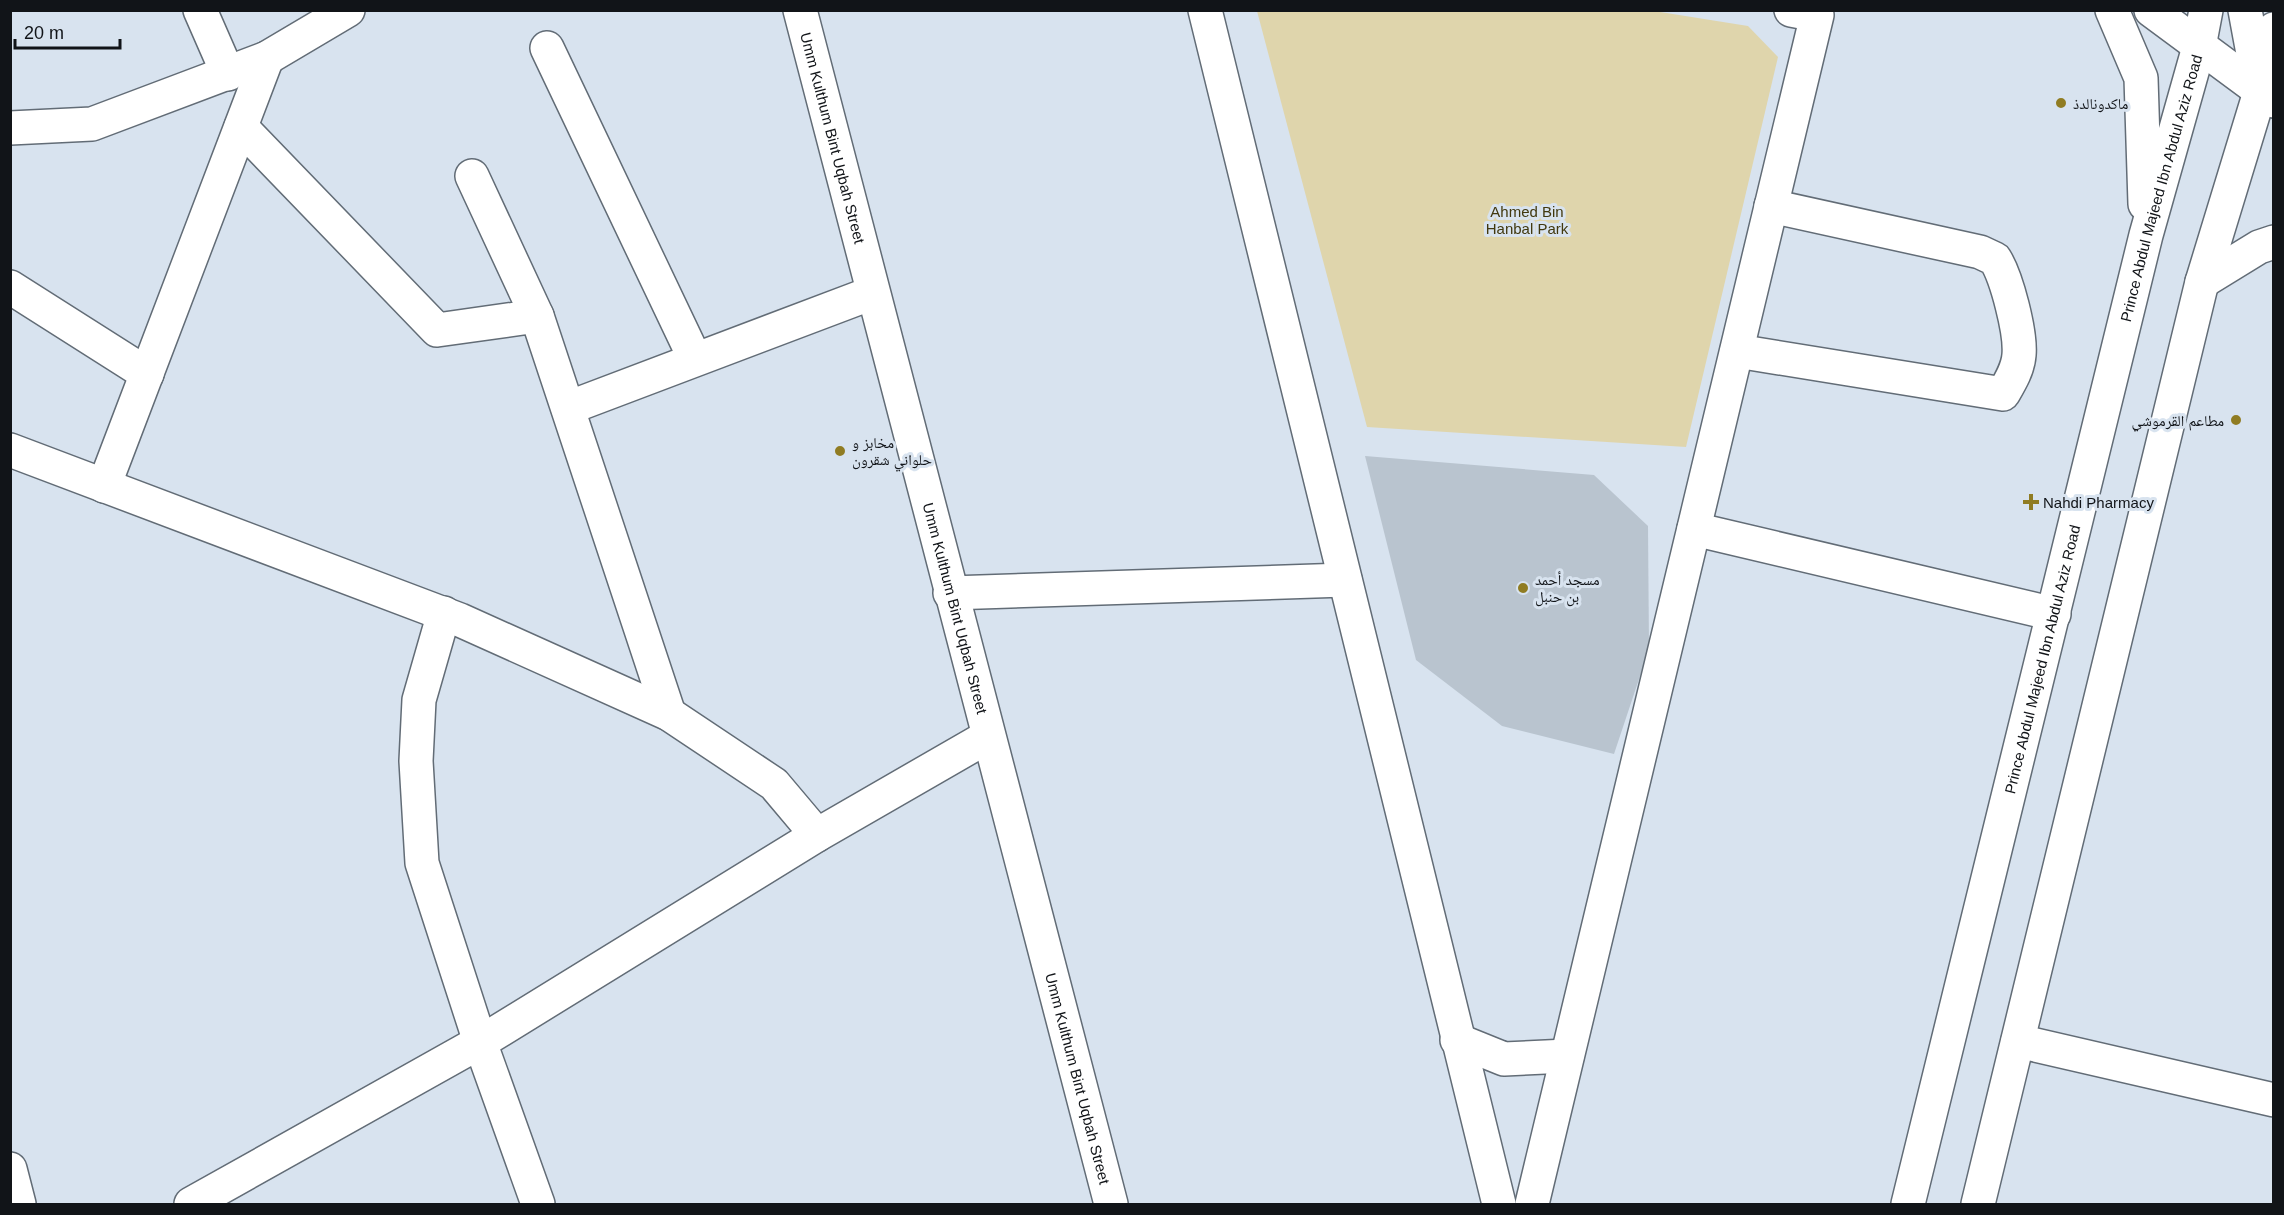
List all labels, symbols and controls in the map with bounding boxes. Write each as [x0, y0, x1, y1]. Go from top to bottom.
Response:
scale bar [15, 12, 120, 50]
text: 20 m [24, 23, 64, 43]
street label: Umm Kulthum Bint Uqbah Street [798, 30, 869, 246]
street label: Prince Abdul Majeed Ibn Abdul Aziz Road [2117, 52, 2205, 323]
place label: ماكدونالدذ [2073, 95, 2129, 113]
marker: ماكدونالدذ [2054, 96, 2068, 110]
park label: Ahmed Bin Hanbal Park [1486, 203, 1569, 237]
place label: مطاعم القرموشي [2132, 412, 2224, 432]
marker: مطاعم القرموشي [2229, 413, 2243, 427]
place label: مخابز و حلواني شقرون [852, 434, 932, 471]
marker: مخابز و حلواني شقرون [833, 444, 847, 458]
place label: Nahdi Pharmacy [2043, 494, 2154, 511]
marker: Nahdi Pharmacy [2024, 495, 2038, 509]
street label: Umm Kulthum Bint Uqbah Street [920, 501, 992, 716]
street label: Prince Abdul Majeed Ibn Abdul Aziz Road [2001, 523, 2083, 795]
place label: مسجد أحمد بن حنبل [1535, 571, 1600, 607]
marker: مسجد أحمد بن حنبل [1516, 581, 1530, 595]
street label: Umm Kulthum Bint Uqbah Street [1043, 971, 1114, 1187]

